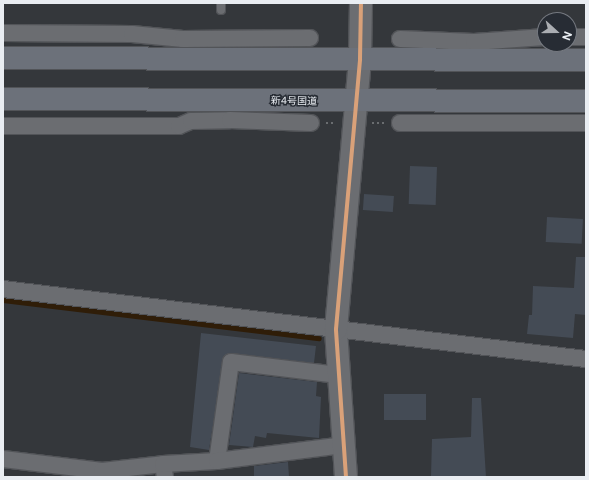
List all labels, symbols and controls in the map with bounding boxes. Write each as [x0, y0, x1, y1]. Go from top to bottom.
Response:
north arrow [537, 12, 577, 52]
text: N [560, 30, 574, 42]
street label: 新4号国道 [271, 95, 317, 107]

